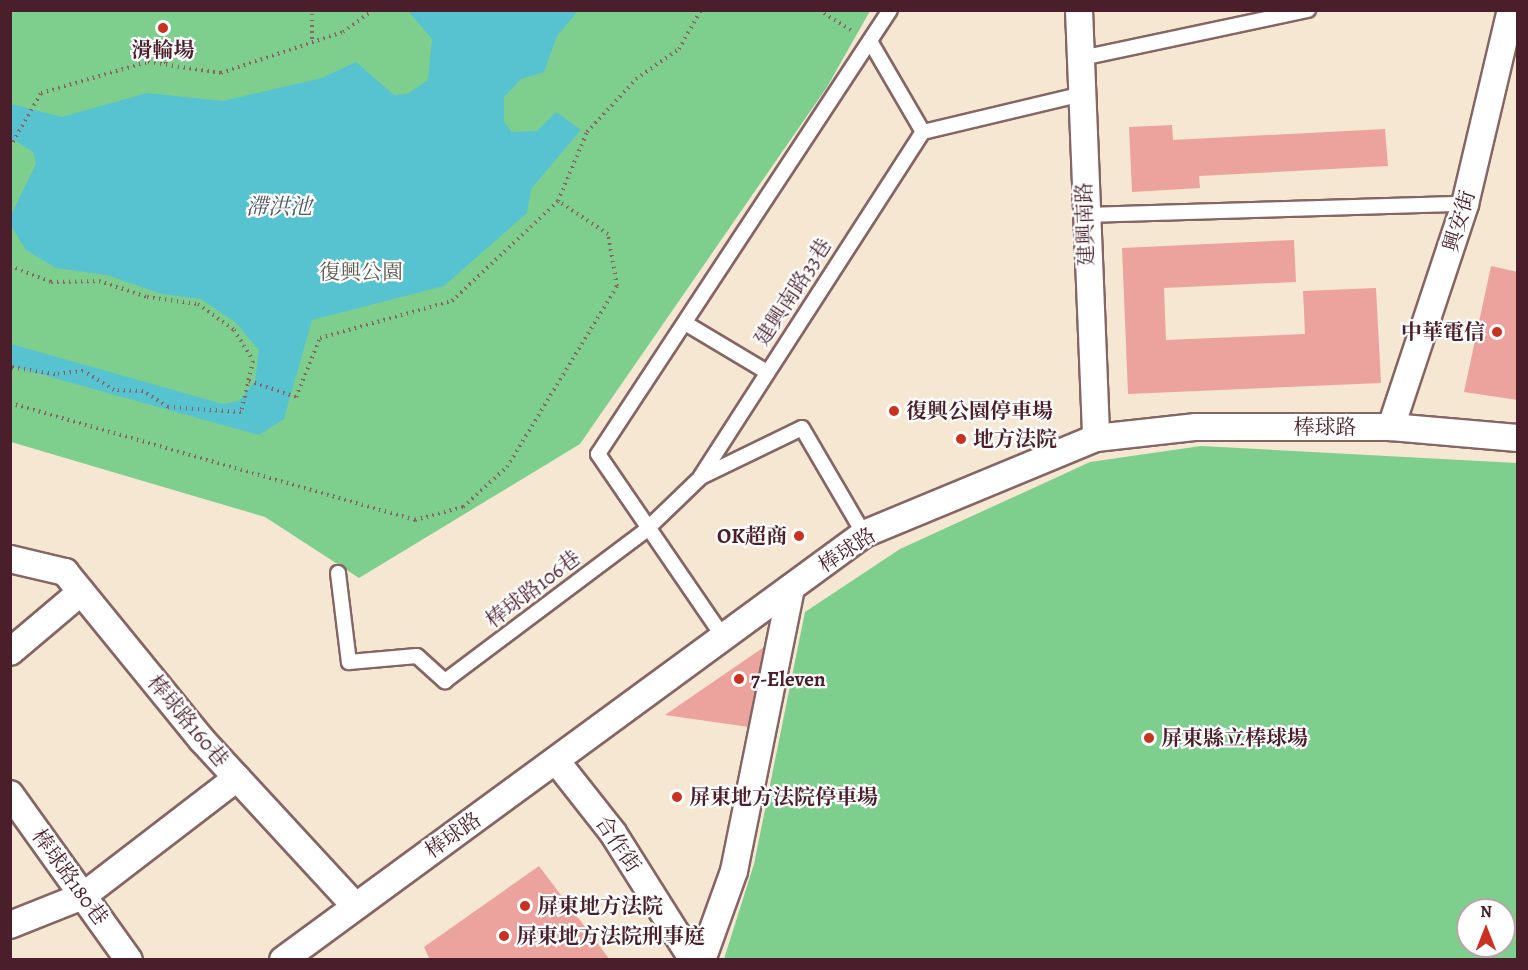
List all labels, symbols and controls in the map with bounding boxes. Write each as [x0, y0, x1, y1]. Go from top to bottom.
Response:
marker: 滑輪場 [156, 21, 170, 35]
place label: 滑輪場 [132, 37, 194, 63]
street label: 建興南路 [1071, 182, 1099, 266]
street label: 興安街 [1438, 187, 1480, 255]
water label: 滯洪池 [246, 195, 312, 221]
street label: 建興南路33巷 [749, 234, 837, 350]
park label: 復興公園 [319, 259, 403, 285]
place label: 中華電信 [1401, 319, 1485, 345]
marker: 中華電信 [1490, 325, 1504, 339]
place label: 復興公園停車場 [906, 398, 1053, 424]
marker: 復興公園停車場 [887, 404, 901, 418]
street label: 棒球路 [1294, 414, 1356, 440]
place label: 地方法院 [973, 426, 1057, 452]
marker: 地方法院 [954, 432, 968, 446]
street label: 棒球路 [814, 522, 880, 578]
place label: OK超商 [717, 523, 787, 549]
marker: OK超商 [792, 529, 806, 543]
street label: 棒球路106巷 [481, 545, 585, 633]
place label: 7-Eleven [751, 666, 826, 692]
street label: 棒球路160巷 [142, 670, 234, 772]
marker: 7-Eleven [732, 672, 746, 686]
place label: 屏東縣立棒球場 [1161, 725, 1308, 751]
marker: 屏東縣立棒球場 [1142, 731, 1156, 745]
place label: 屏東地方法院停車場 [689, 784, 878, 810]
marker: 屏東地方法院停車場 [670, 790, 684, 804]
street label: 棒球路 [420, 807, 486, 863]
street label: 合作街 [590, 811, 646, 877]
street label: 棒球路180巷 [27, 824, 113, 930]
place label: 屏東地方法院 [537, 893, 663, 919]
north arrow [1456, 898, 1516, 958]
marker: 屏東地方法院 [518, 899, 532, 913]
text: N [1480, 901, 1492, 923]
place label: 屏東地方法院刑事庭 [516, 923, 705, 949]
marker: 屏東地方法院刑事庭 [497, 929, 511, 943]

